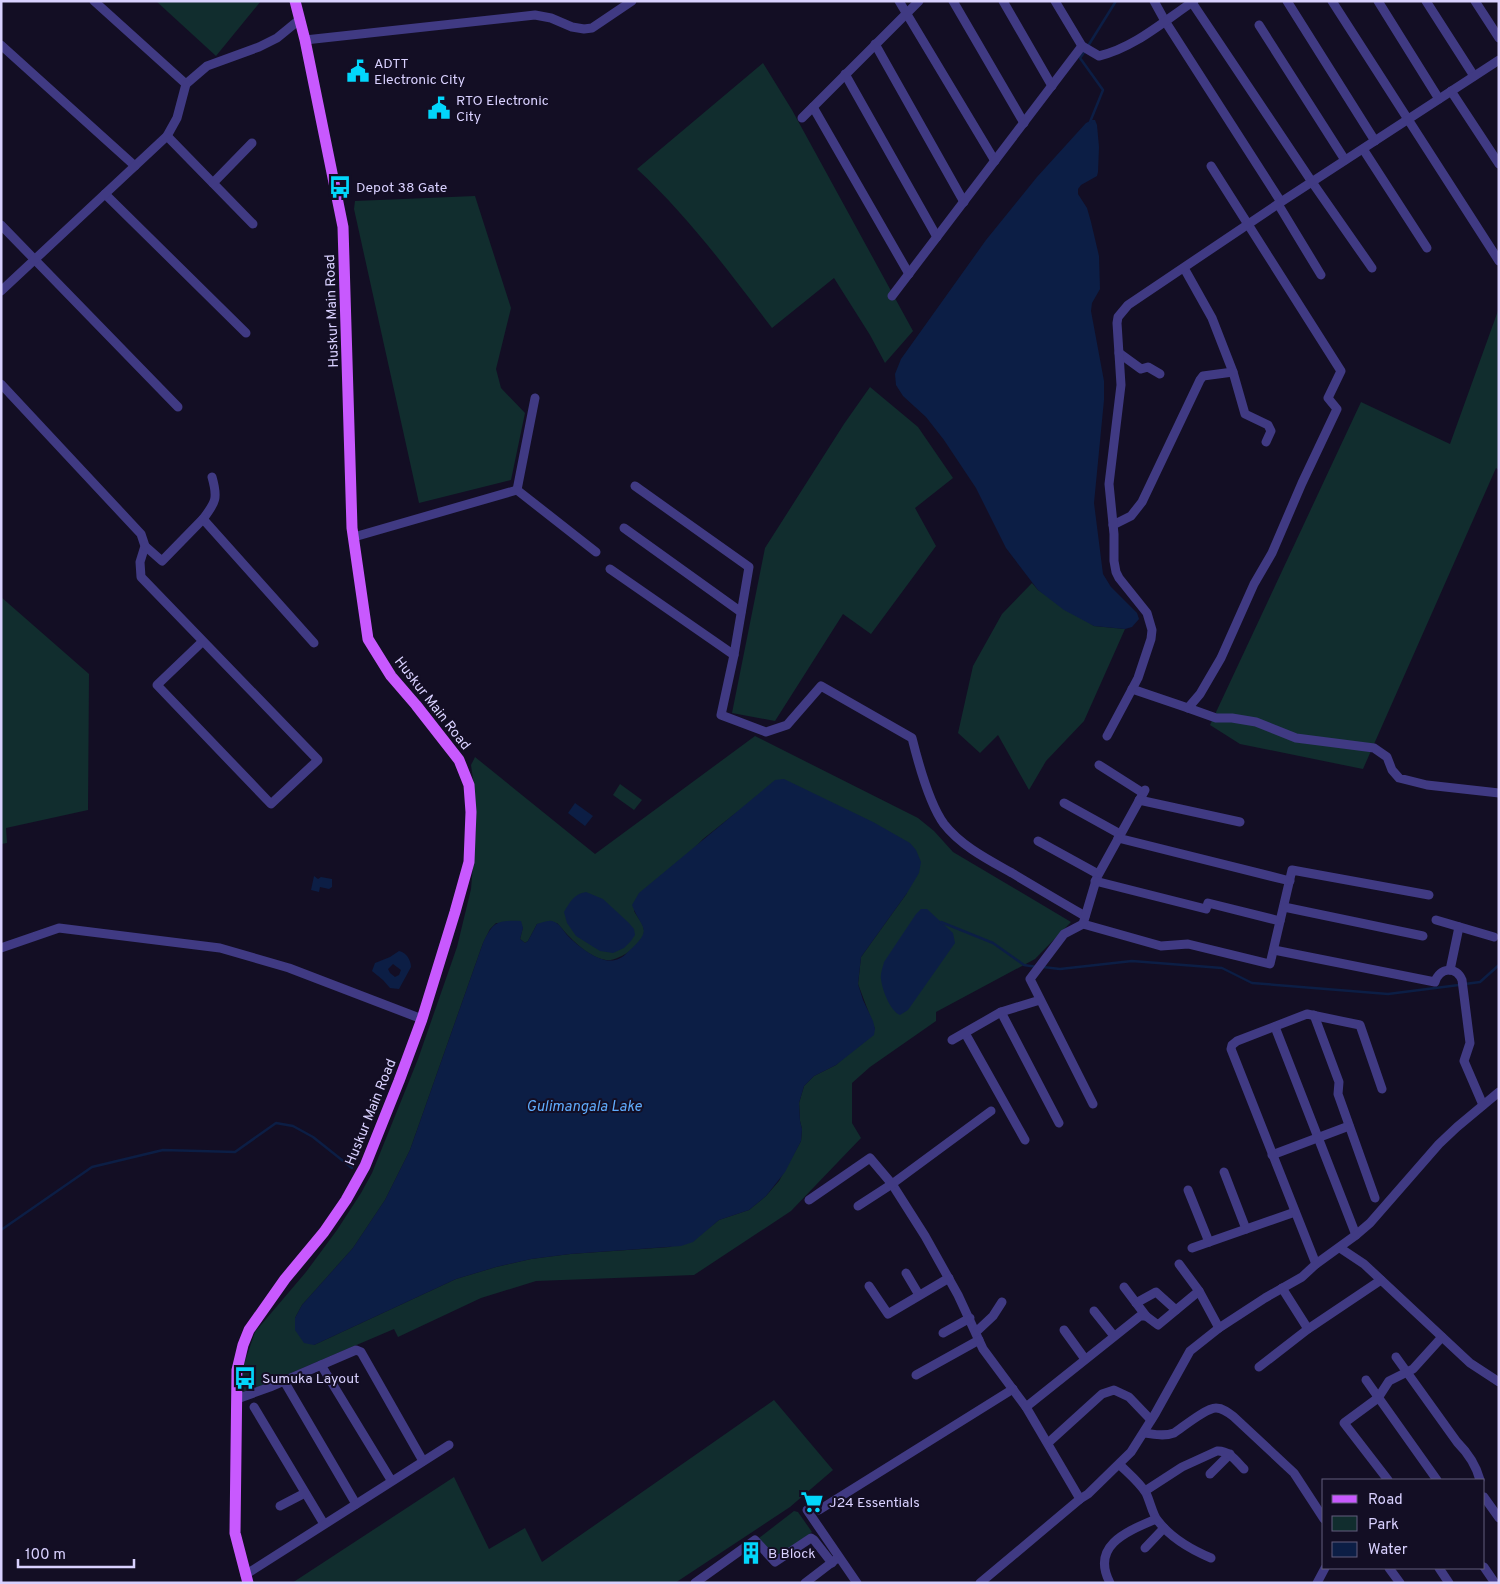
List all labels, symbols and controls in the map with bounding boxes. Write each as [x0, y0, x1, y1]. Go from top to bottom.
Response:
place label: ADTT Electronic City [374, 56, 465, 89]
public building icon: ADTT Electronic City [345, 58, 371, 84]
place label: RTO Electronic City [456, 93, 549, 126]
public building icon: RTO Electronic City [426, 95, 452, 121]
bus stop icon: Depot 38 Gate [327, 174, 353, 200]
place label: Depot 38 Gate [356, 180, 447, 197]
street label: Huskur Main Road [322, 254, 343, 368]
street label: Huskur Main Road [390, 654, 473, 754]
street label: Huskur Main Road [342, 1057, 401, 1168]
water label: Gulimangala Lake [526, 1098, 642, 1117]
bus stop icon: Sumuka Layout [232, 1365, 258, 1391]
place label: Sumuka Layout [262, 1371, 359, 1388]
legend [1322, 1479, 1485, 1569]
supermarket icon: J24 Essentials [799, 1489, 825, 1515]
text: Road [1368, 1491, 1403, 1510]
place label: J24 Essentials [829, 1495, 920, 1512]
text: Park [1368, 1516, 1399, 1535]
scale bar [18, 1536, 134, 1568]
building icon: B Block [738, 1540, 764, 1566]
text: Water [1368, 1541, 1408, 1560]
text: 100 m [25, 1546, 66, 1565]
place label: B Block [768, 1546, 816, 1563]

